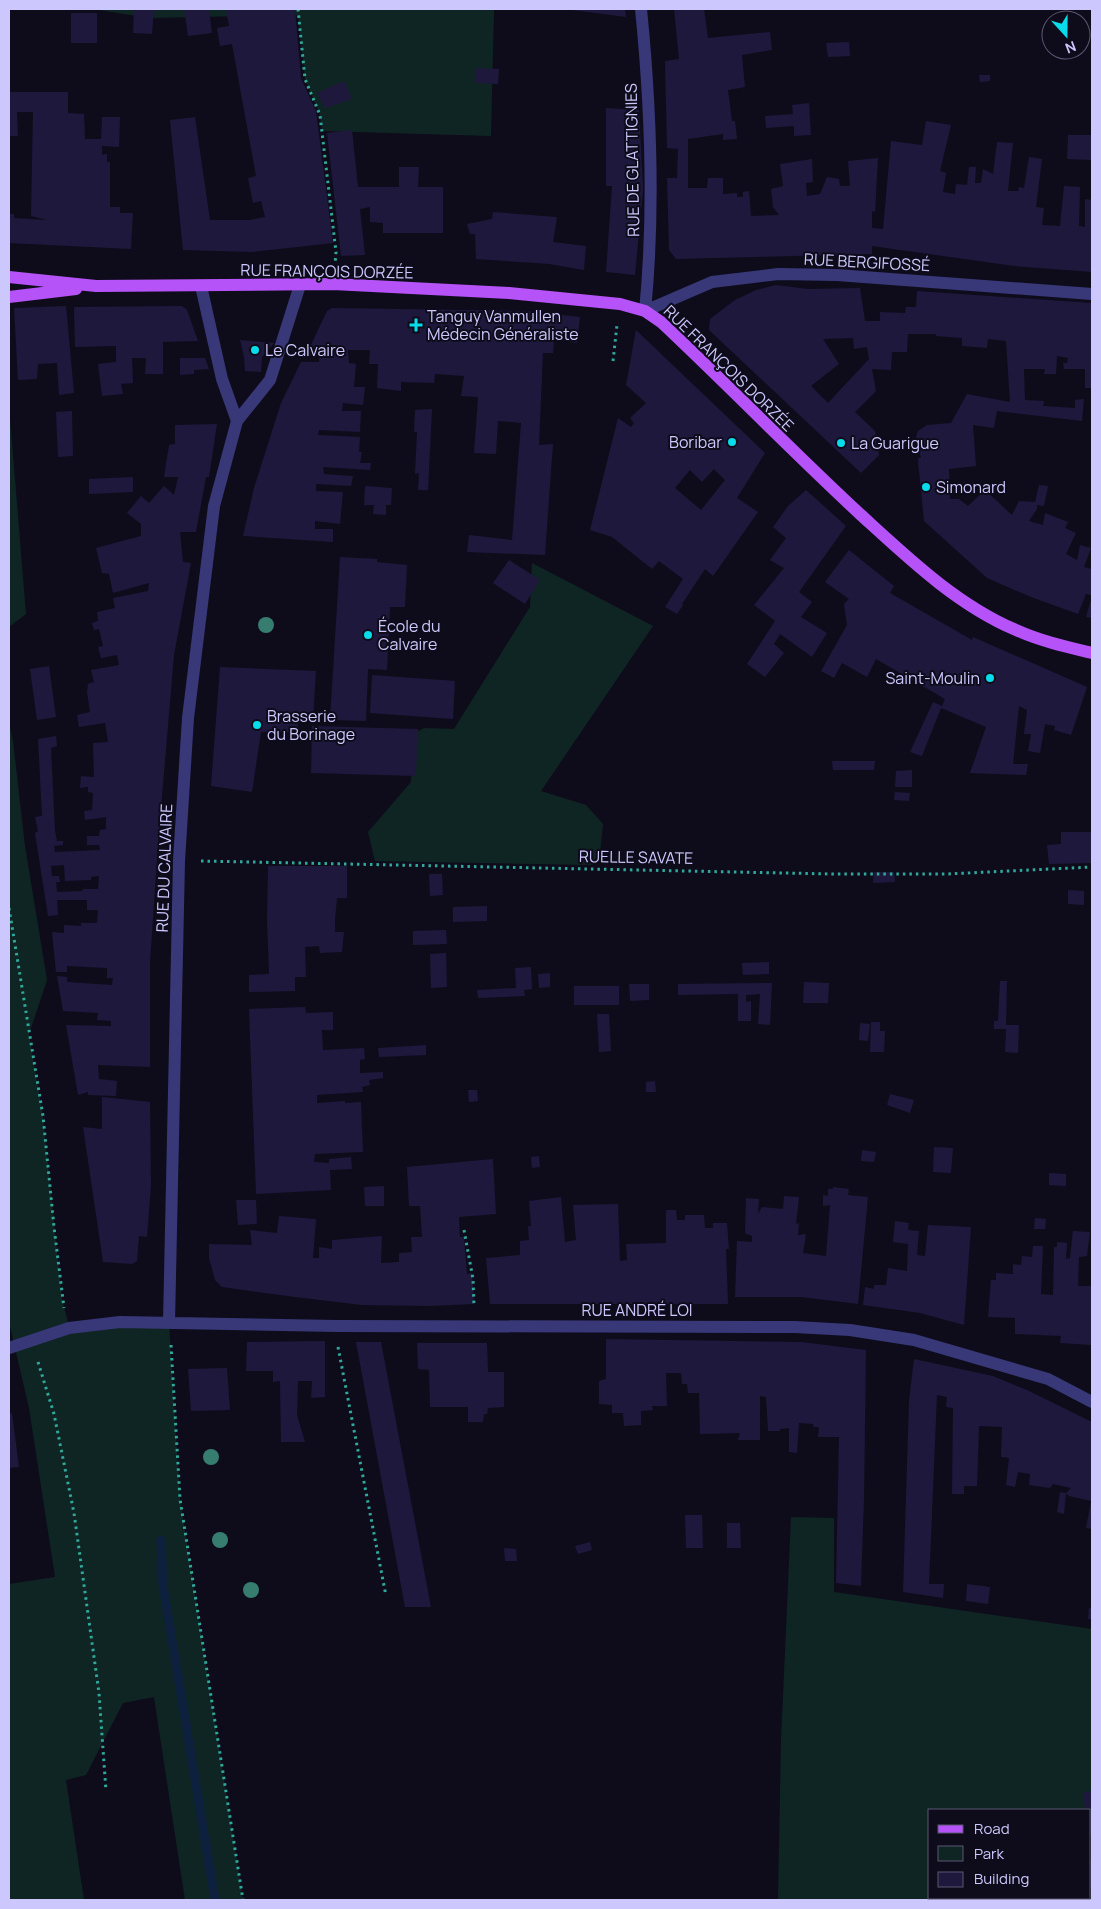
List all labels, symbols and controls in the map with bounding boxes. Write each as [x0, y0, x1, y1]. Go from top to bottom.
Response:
north arrow [1041, 10, 1091, 60]
text: N [1063, 37, 1079, 58]
street label: RUE DE GLATTIGNIES [620, 83, 644, 237]
street label: RUE BERGIFOSSÉ [803, 248, 931, 276]
street label: RUE FRANÇOIS DORZÉE [240, 258, 414, 284]
street label: RUE FRANÇOIS DORZÉE [659, 300, 799, 436]
place label: Tanguy Vanmullen Médecin Généraliste [427, 305, 579, 345]
marker: Tanguy Vanmullen Médecin Généraliste [409, 318, 423, 332]
place label: Le Calvaire [265, 339, 345, 361]
marker: Le Calvaire [249, 344, 261, 356]
place label: Boribar [669, 431, 722, 453]
place label: La Guarigue [851, 432, 939, 454]
marker: Boribar [726, 436, 738, 448]
marker: La Guarigue [835, 437, 847, 449]
place label: Simonard [936, 476, 1006, 498]
marker: Simonard [920, 481, 932, 493]
place label: École du Calvaire [378, 615, 440, 655]
marker: École du Calvaire [362, 629, 374, 641]
place label: Saint-Moulin [885, 667, 980, 689]
marker: Saint-Moulin [984, 672, 996, 684]
place label: Brasserie du Borinage [267, 705, 355, 745]
marker: Brasserie du Borinage [251, 719, 263, 731]
street label: RUE DU CALVAIRE [151, 803, 177, 933]
street label: RUELLE SAVATE [579, 845, 693, 869]
street label: RUE ANDRÉ LOI [581, 1299, 693, 1321]
legend [928, 1809, 1091, 1899]
text: Road [974, 1818, 1010, 1839]
text: Park [974, 1843, 1004, 1864]
text: Building [974, 1868, 1029, 1889]

